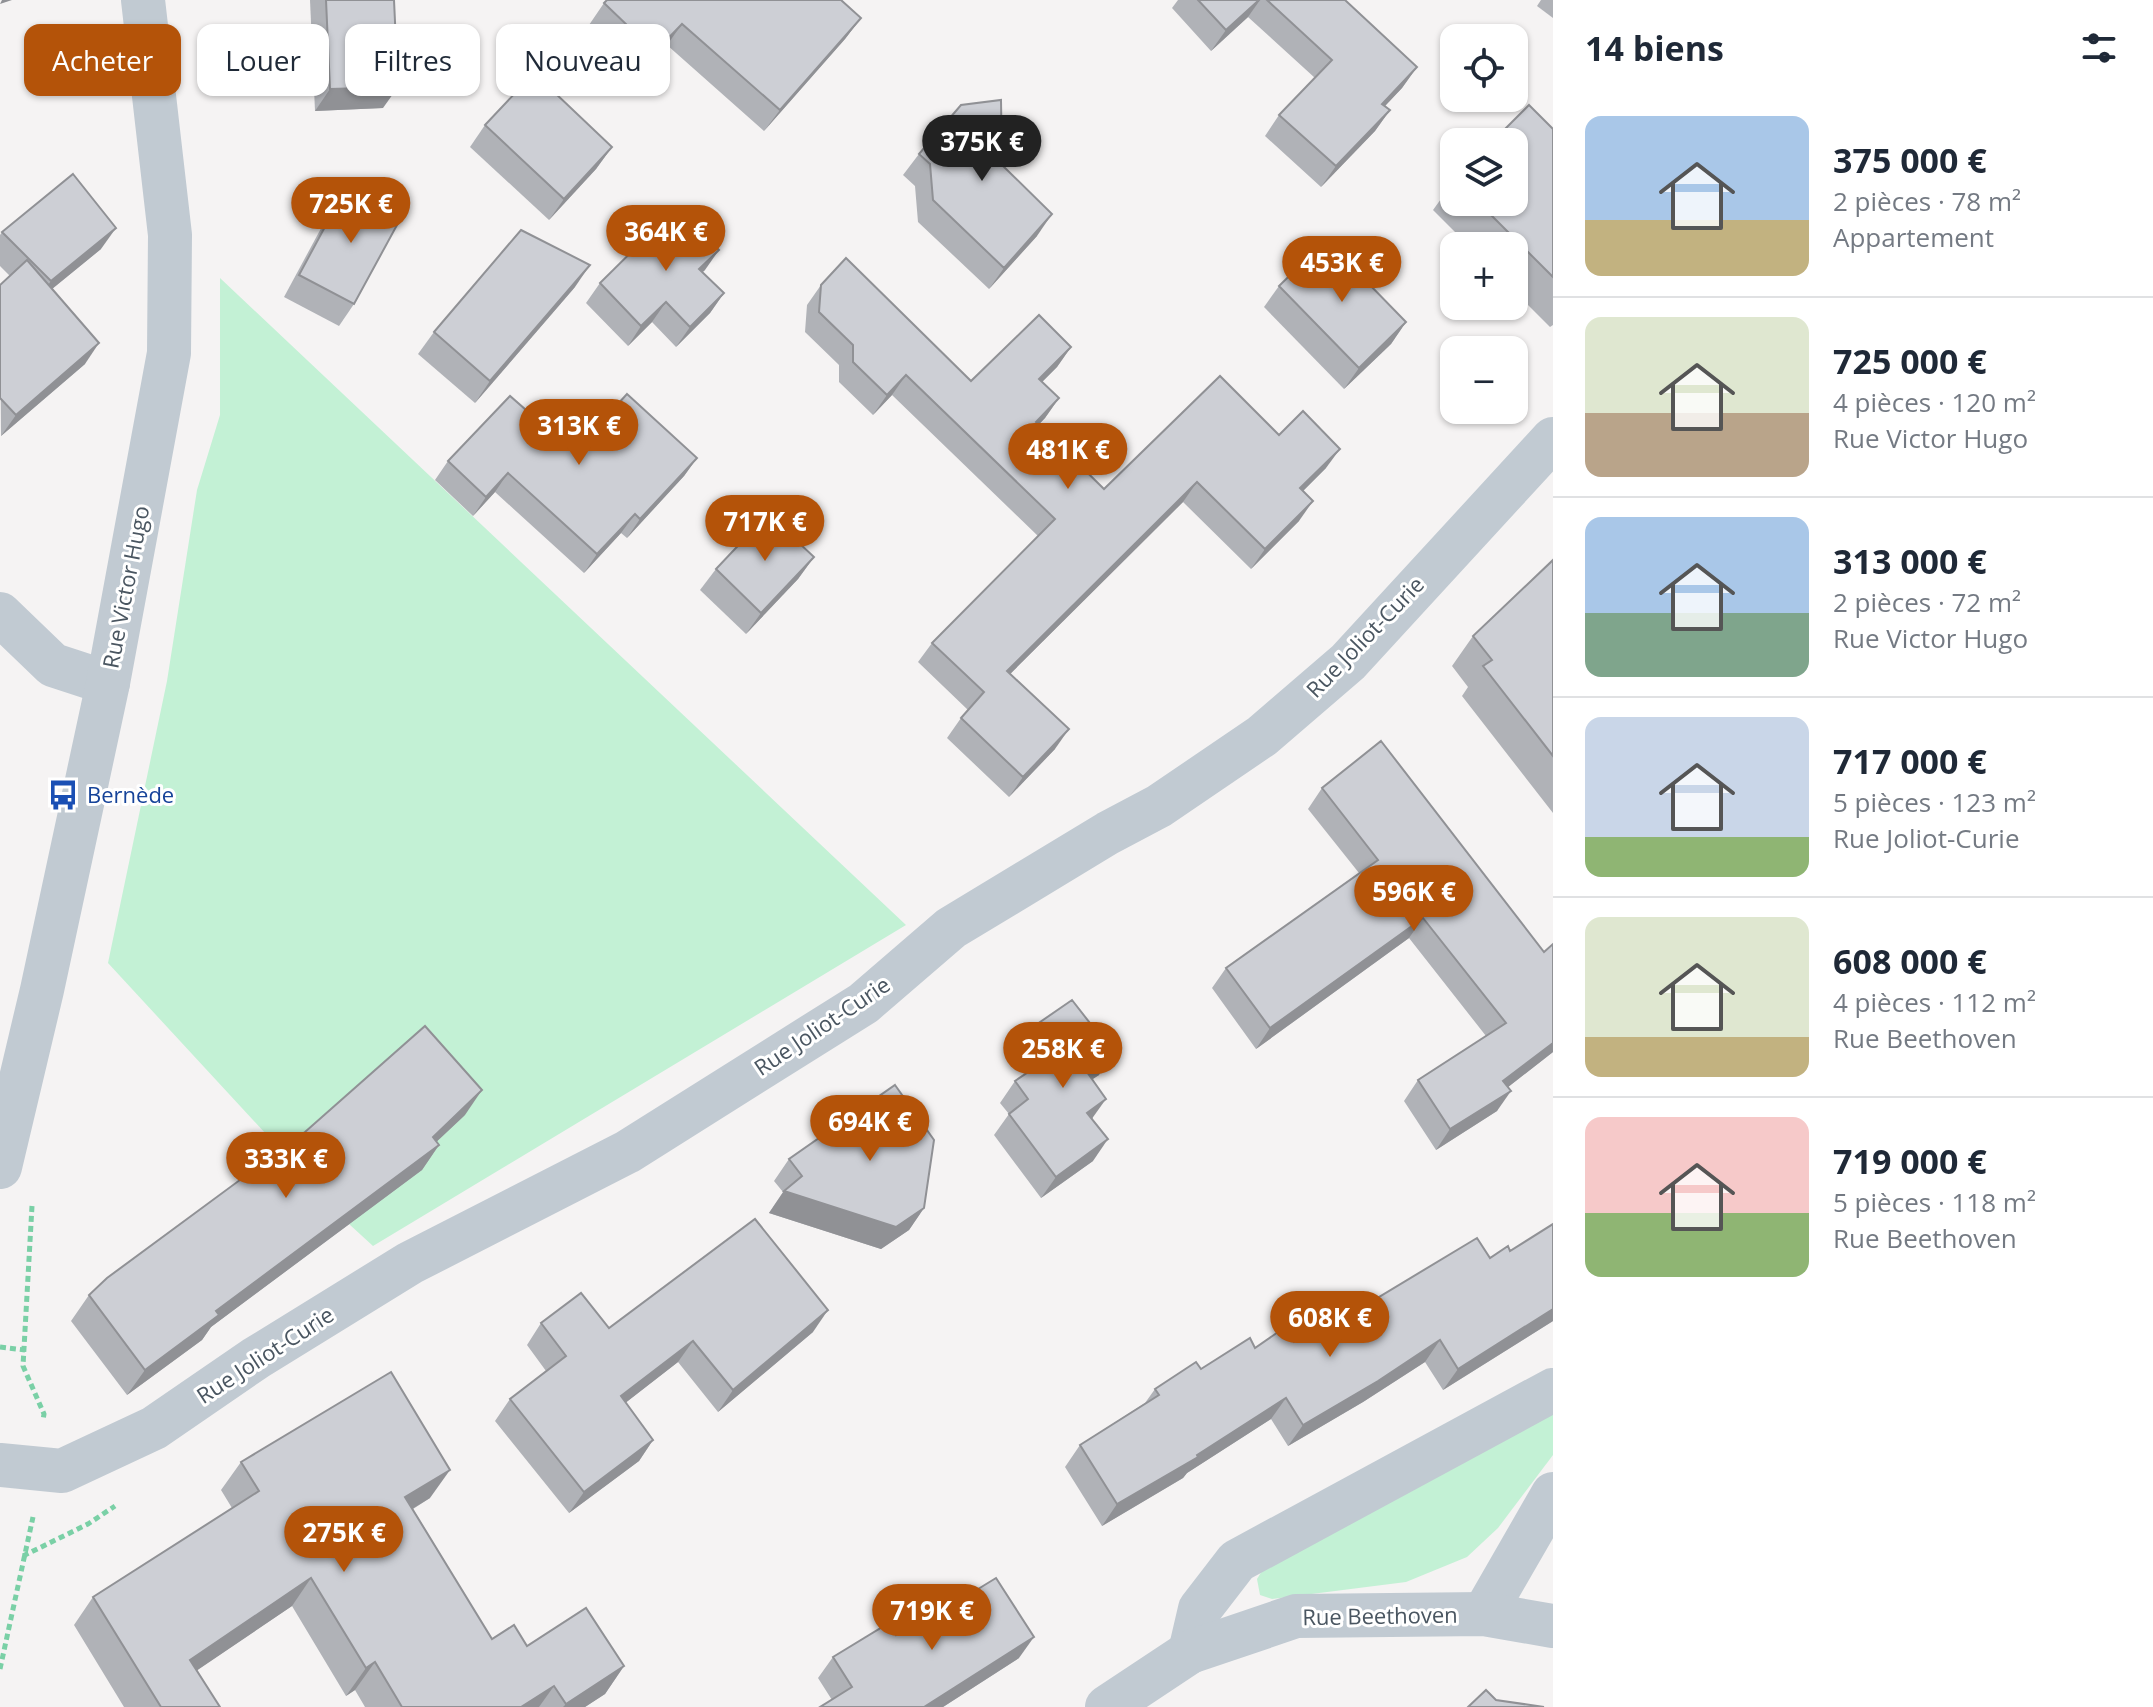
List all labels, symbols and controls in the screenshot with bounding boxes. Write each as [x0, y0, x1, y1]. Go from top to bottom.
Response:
chip: Acheter [24, 24, 181, 96]
chip: Louer [197, 24, 329, 96]
chip: Filtres [345, 24, 480, 96]
chip: Nouveau [496, 24, 670, 96]
map controls [1440, 24, 1528, 424]
button: locate [1440, 24, 1528, 112]
text: 14 biens [1585, 25, 1724, 71]
icon: filters [2077, 26, 2121, 70]
pin: 375K € [917, 115, 1047, 183]
text: 375K € [940, 123, 1024, 159]
button: layers [1440, 128, 1528, 216]
text: 375 000 € [1833, 137, 1987, 183]
icon: home [1649, 148, 1745, 244]
pin: 725K € [286, 177, 416, 245]
text: 2 pièces · 78 m² [1833, 183, 2021, 219]
text: 725K € [309, 185, 393, 221]
pin: 364K € [601, 205, 731, 273]
text: 364K € [624, 213, 708, 249]
text: Appartement [1833, 219, 1994, 255]
button: + [1440, 232, 1528, 320]
pin: 453K € [1277, 236, 1407, 304]
text: 453K € [1300, 244, 1384, 280]
button: − [1440, 336, 1528, 424]
text: 725 000 € [1833, 338, 1987, 384]
icon: home [1649, 349, 1745, 445]
text: 4 pièces · 120 m² [1833, 384, 2036, 420]
pin: 313K € [514, 399, 644, 467]
text: 313K € [537, 407, 621, 443]
text: Rue Victor Hugo [1833, 420, 2028, 456]
pin: 481K € [1003, 423, 1133, 491]
text: 481K € [1026, 431, 1110, 467]
pin: 717K € [700, 495, 830, 563]
street label: Rue Victor Hugo [95, 503, 155, 671]
text: 717K € [723, 503, 807, 539]
text: 313 000 € [1833, 538, 1987, 584]
icon: home [1649, 549, 1745, 645]
street label: Rue Joliot-Curie [1299, 569, 1430, 703]
text: 2 pièces · 72 m² [1833, 584, 2021, 620]
text: Rue Victor Hugo [1833, 620, 2028, 656]
text: 717 000 € [1833, 738, 1987, 784]
icon: home [1649, 749, 1745, 845]
bus stop icon: Bernède [46, 778, 80, 812]
place label: Bernède [87, 779, 174, 809]
text: 5 pièces · 123 m² [1833, 784, 2036, 820]
text: Rue Joliot-Curie [1833, 820, 2019, 856]
pin: 596K € [1349, 865, 1479, 933]
text: 596K € [1372, 873, 1456, 909]
text: 608 000 € [1833, 938, 1987, 984]
icon: home [1649, 949, 1745, 1045]
street label: Rue Joliot-Curie [748, 969, 895, 1082]
text: 4 pièces · 112 m² [1833, 984, 2036, 1020]
text: Rue Beethoven [1833, 1020, 2017, 1056]
pin: 258K € [998, 1022, 1128, 1090]
text: 258K € [1021, 1030, 1105, 1066]
pin: 694K € [805, 1095, 935, 1163]
text: 694K € [828, 1103, 912, 1139]
pin: 333K € [221, 1132, 351, 1200]
text: 719 000 € [1833, 1138, 1987, 1184]
text: 333K € [244, 1140, 328, 1176]
icon: home [1649, 1149, 1745, 1245]
text: 5 pièces · 118 m² [1833, 1184, 2036, 1220]
text: Rue Beethoven [1833, 1220, 2017, 1256]
pin: 608K € [1265, 1291, 1395, 1359]
street label: Rue Joliot-Curie [190, 1299, 339, 1410]
text: 608K € [1288, 1299, 1372, 1335]
pin: 275K € [279, 1506, 409, 1574]
text: 275K € [302, 1514, 386, 1550]
pin: 719K € [867, 1584, 997, 1652]
text: 719K € [890, 1592, 974, 1628]
street label: Rue Beethoven [1302, 1599, 1458, 1631]

